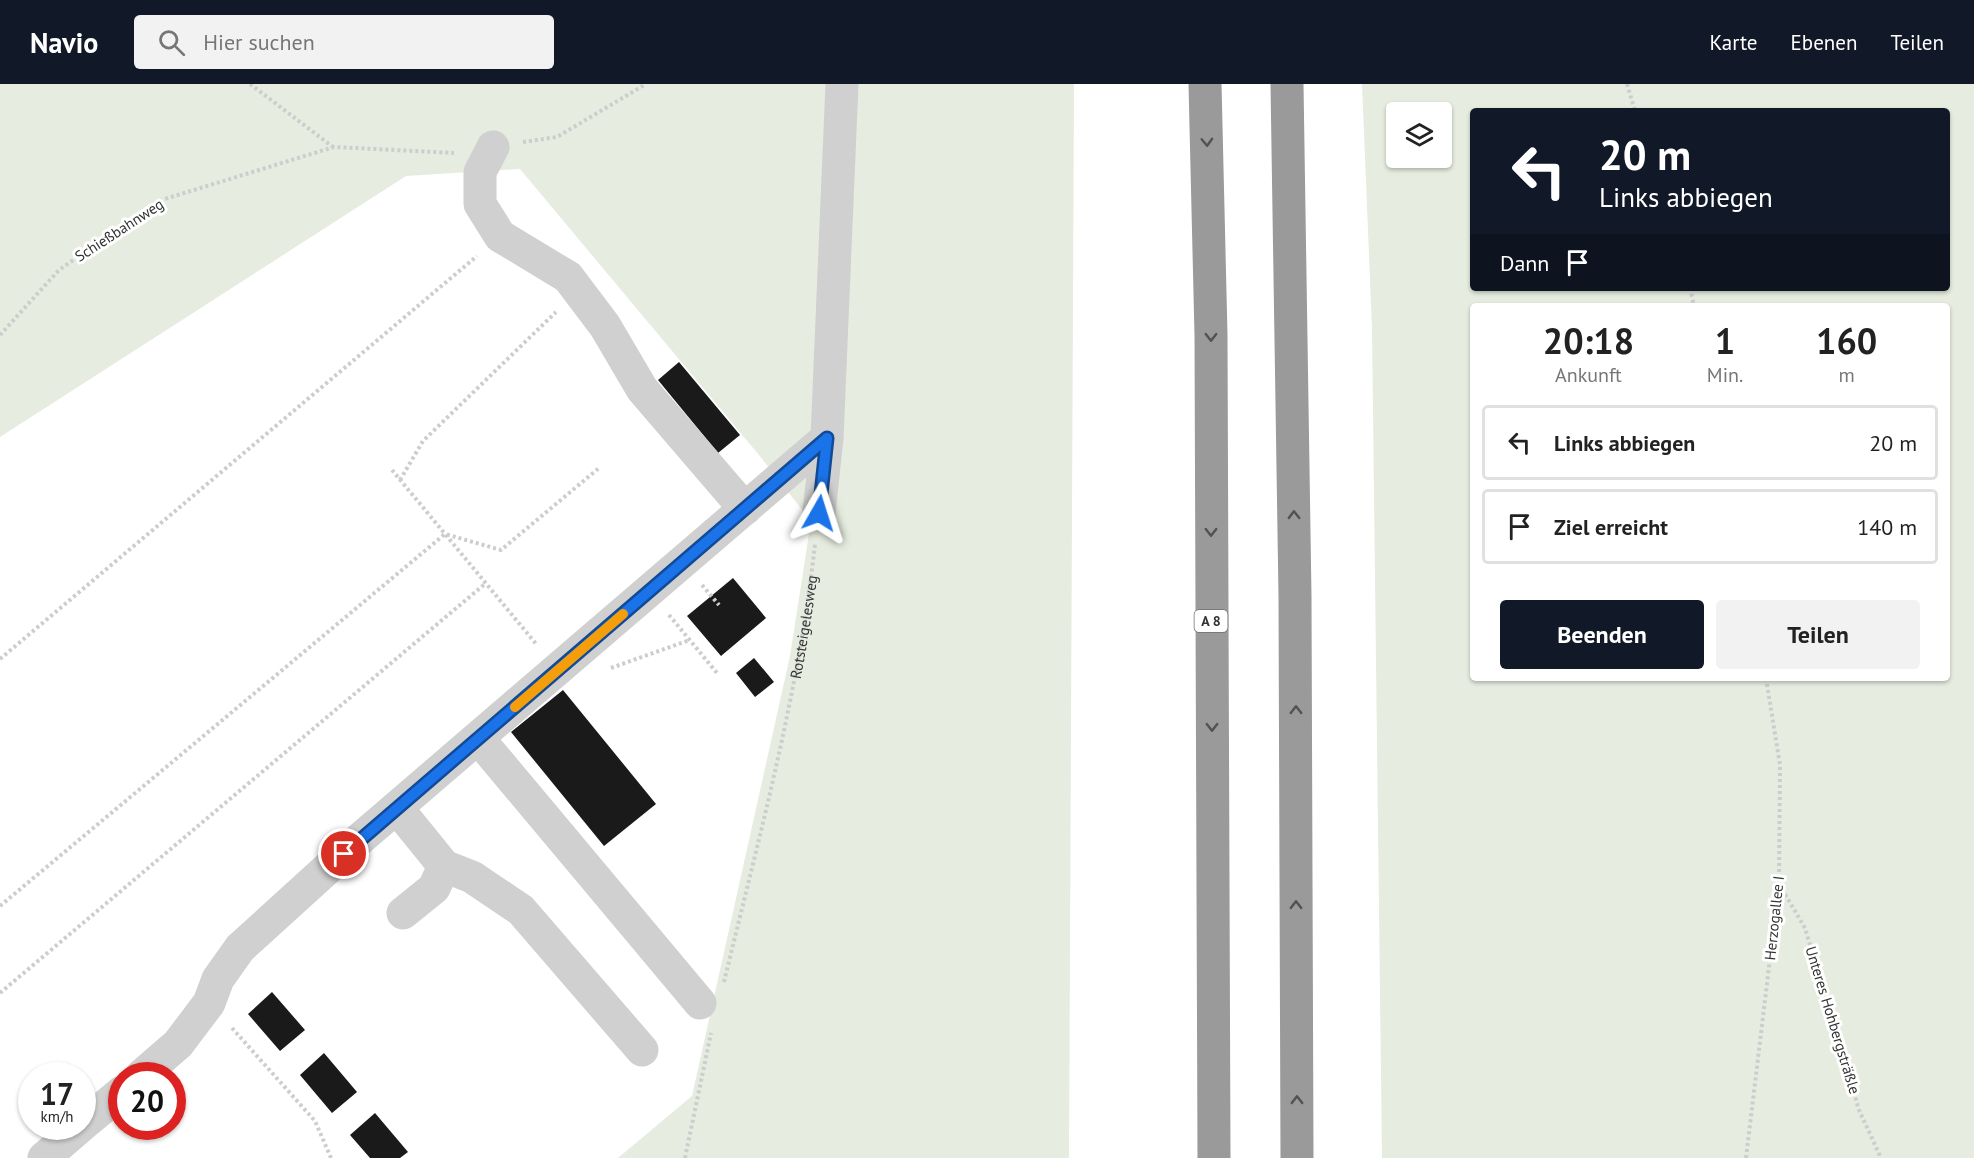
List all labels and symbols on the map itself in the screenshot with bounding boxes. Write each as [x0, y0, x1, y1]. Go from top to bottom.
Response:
one-way arrow [1200, 138, 1213, 147]
street label: Schießbahnweg [71, 194, 167, 266]
one-way arrow [1205, 333, 1217, 342]
position arrow [787, 481, 851, 545]
one-way arrow [1288, 510, 1300, 519]
one-way arrow [1205, 528, 1217, 537]
street label: Rotsteigelesweg [785, 574, 821, 680]
road number: A 8 [1194, 610, 1228, 632]
one-way arrow [1290, 705, 1302, 714]
one-way arrow [1206, 723, 1218, 732]
pin [318, 828, 369, 879]
street label: Herzogallee I [1760, 875, 1788, 961]
one-way arrow [1290, 900, 1302, 909]
street label: Unteres Hohbergsträßle [1801, 944, 1865, 1096]
speed limit sign: 20 [108, 1062, 186, 1140]
one-way arrow [1291, 1095, 1303, 1104]

